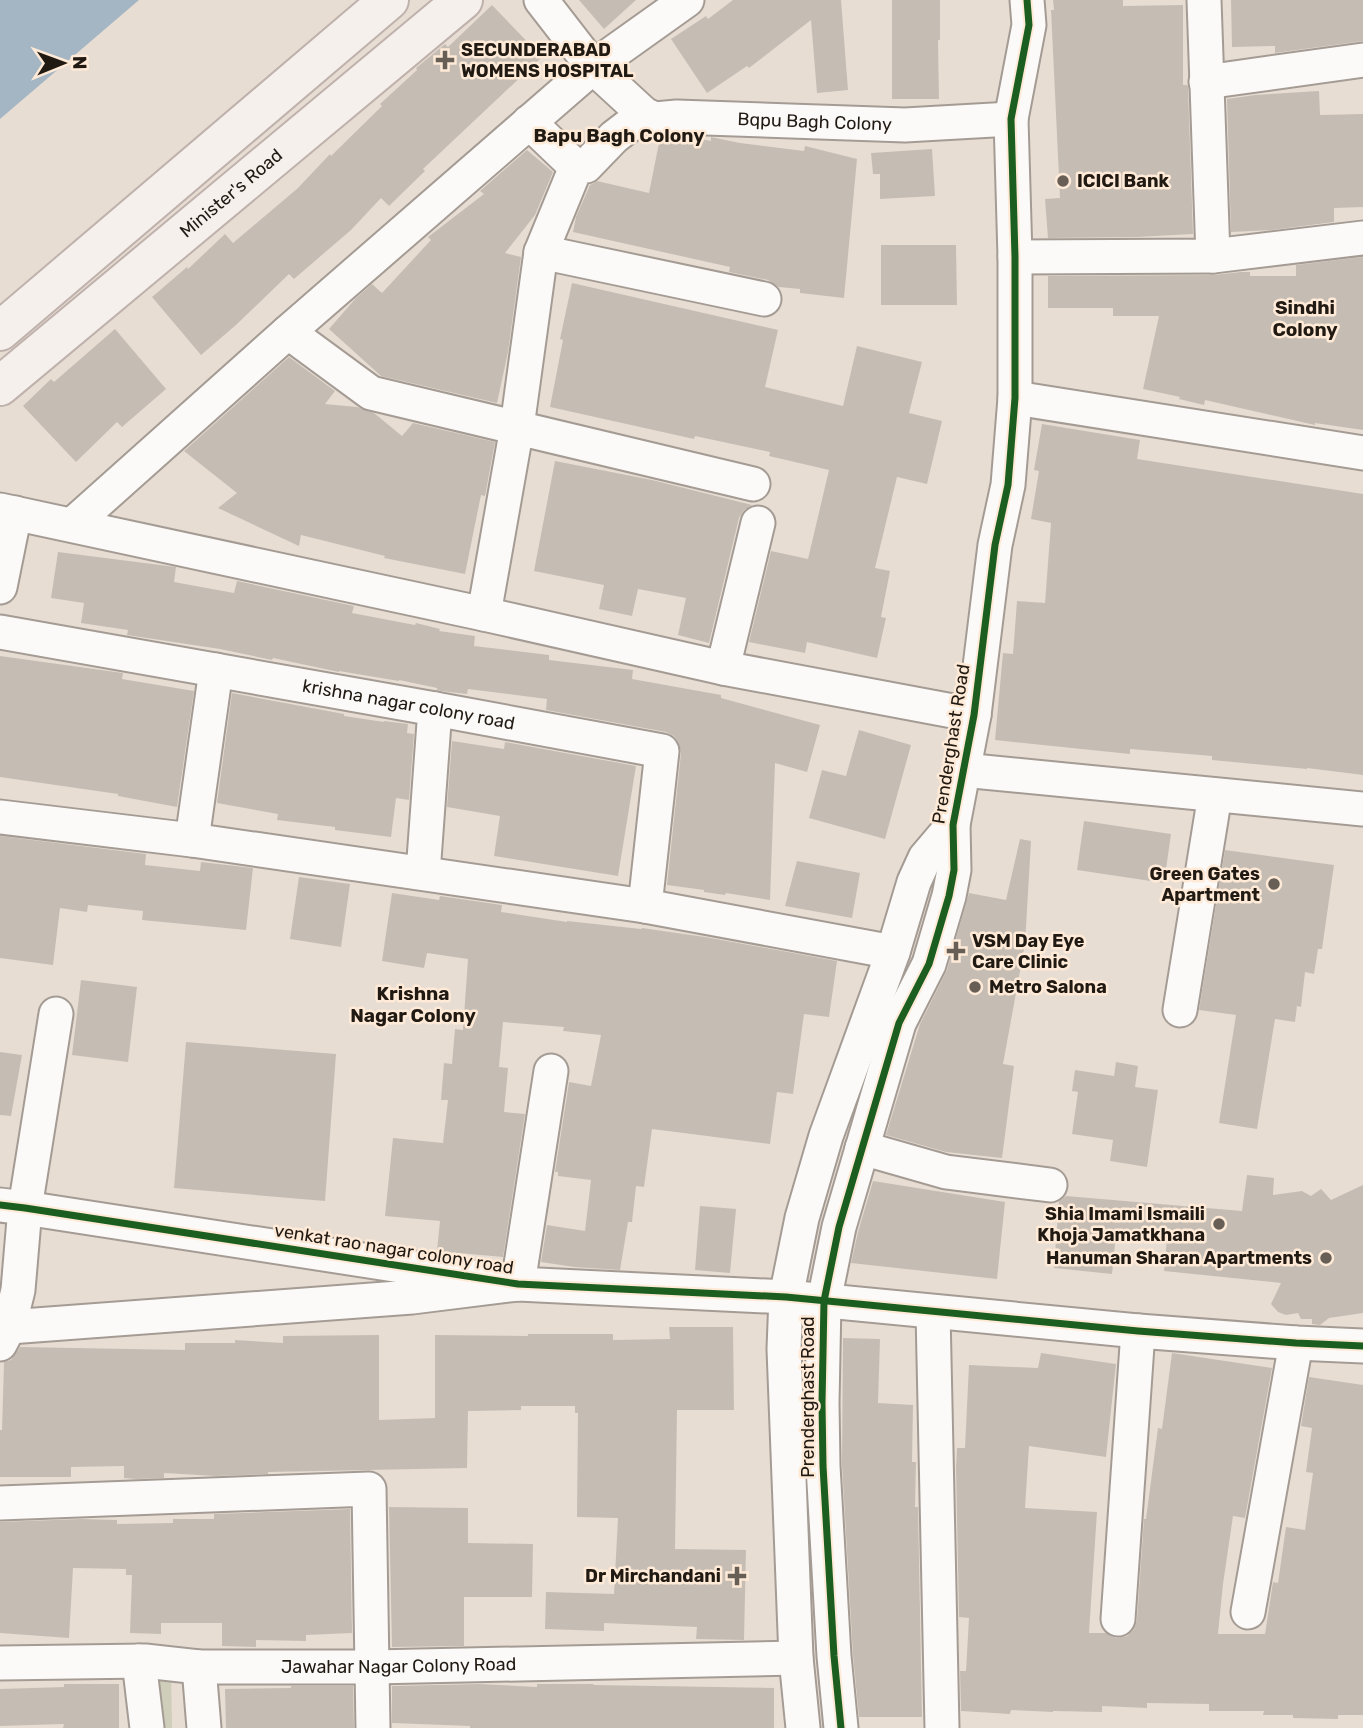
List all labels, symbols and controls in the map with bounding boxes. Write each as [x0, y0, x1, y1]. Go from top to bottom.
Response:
north arrow [28, 28, 98, 98]
place label: SECUNDERABAD WOMENS HOSPITAL [461, 39, 634, 82]
marker: SECUNDERABAD WOMENS HOSPITAL [435, 50, 455, 70]
text: N [68, 56, 91, 70]
street label: Bqpu Bagh Colony [737, 108, 892, 136]
district label: Bapu Bagh Colony [533, 124, 705, 147]
street label: Minister's Road [175, 144, 287, 242]
place label: ICICI Bank [1077, 170, 1169, 192]
marker: ICICI Bank [1055, 173, 1071, 189]
district label: Sindhi Colony [1272, 296, 1338, 341]
street label: Prenderghast Road [927, 662, 975, 826]
street label: krishna nagar colony road [301, 675, 517, 735]
place label: Green Gates Apartment [1150, 863, 1260, 906]
marker: Green Gates Apartment [1266, 876, 1282, 892]
place label: VSM Day Eye Care Clinic [972, 930, 1085, 973]
marker: VSM Day Eye Care Clinic [946, 941, 966, 961]
place label: Metro Salona [989, 976, 1107, 998]
marker: Metro Salona [967, 979, 983, 995]
district label: Krishna Nagar Colony [350, 982, 476, 1027]
place label: Shia Imami Ismaili Khoja Jamatkhana [1037, 1203, 1205, 1246]
marker: Shia Imami Ismaili Khoja Jamatkhana [1211, 1216, 1227, 1232]
street label: venkat rao nagar colony road [273, 1219, 515, 1279]
place label: Hanuman Sharan Apartments [1046, 1247, 1312, 1269]
marker: Hanuman Sharan Apartments [1318, 1250, 1334, 1266]
street label: Prenderghast Road [797, 1316, 819, 1478]
place label: Dr Mirchandani [585, 1565, 721, 1587]
marker: Dr Mirchandani [727, 1566, 747, 1586]
street label: Jawahar Nagar Colony Road [281, 1653, 517, 1678]

